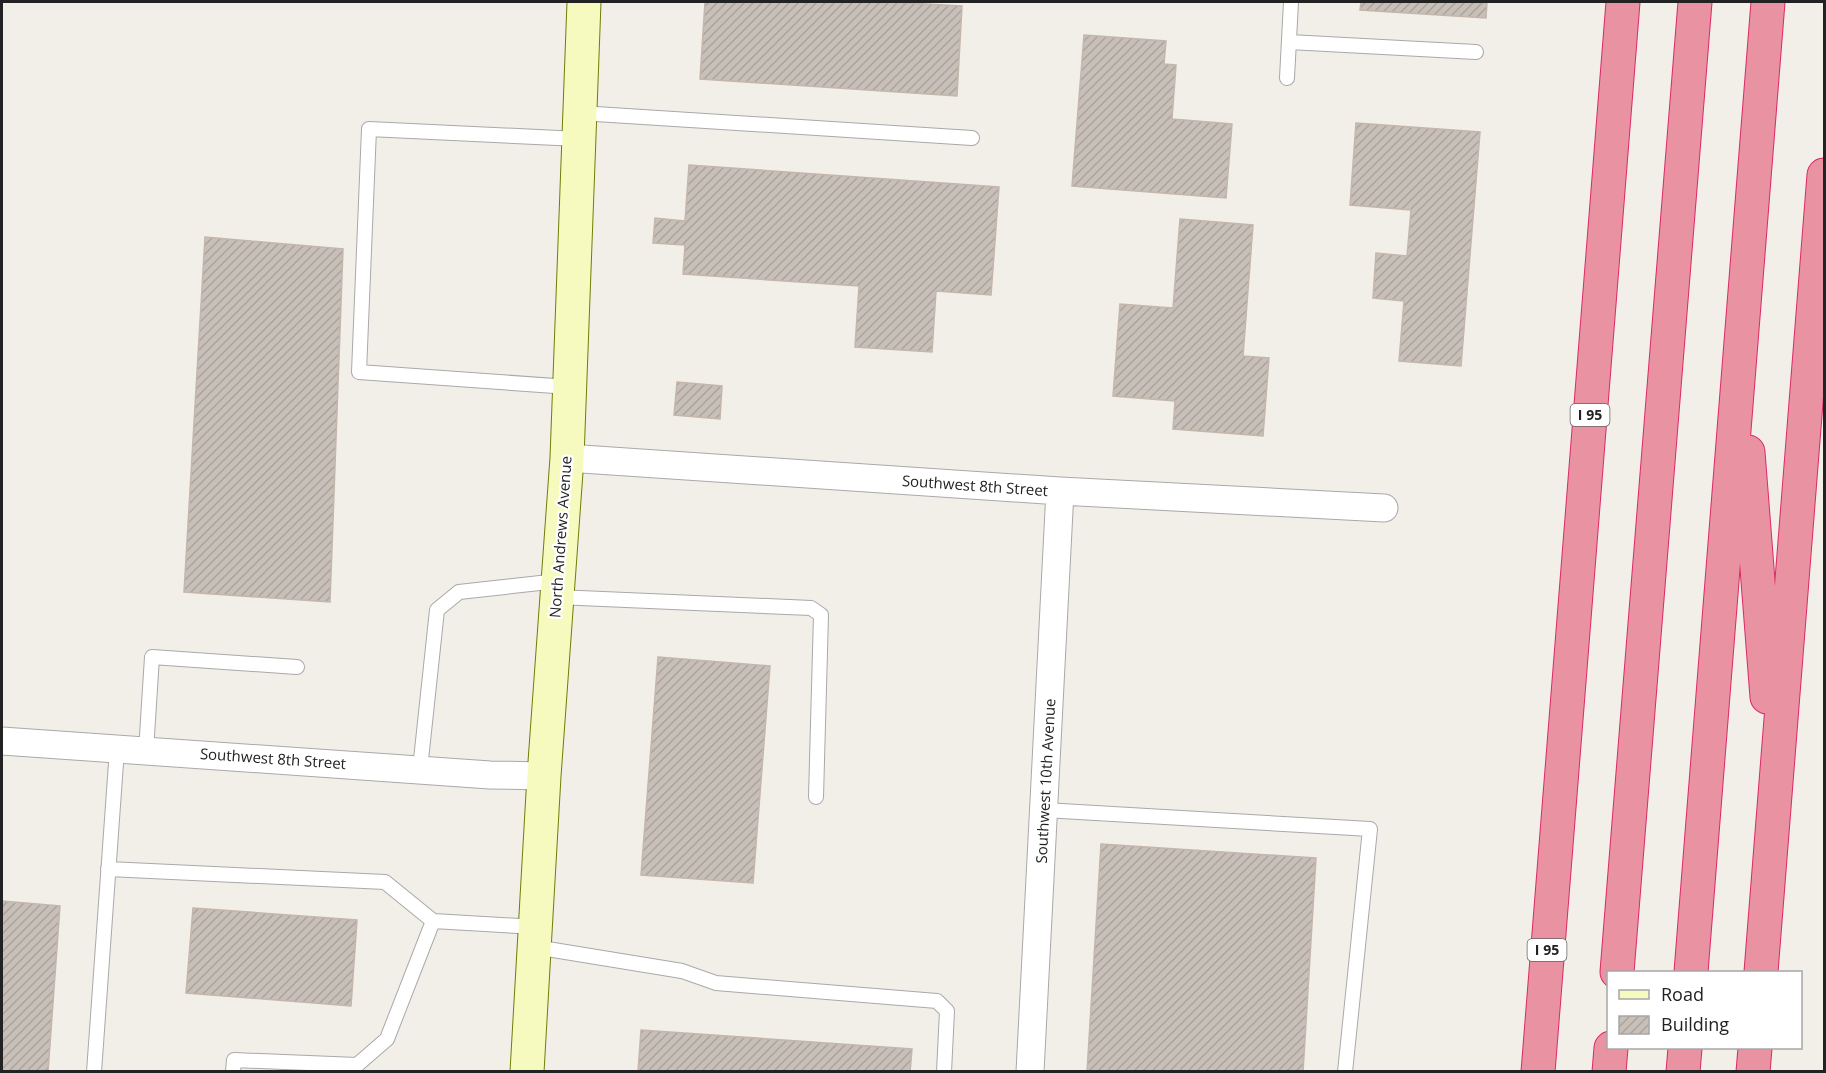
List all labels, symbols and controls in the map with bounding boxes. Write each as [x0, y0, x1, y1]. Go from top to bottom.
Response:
road number: I 95 [1570, 404, 1610, 426]
street label: North Andrews Avenue [544, 455, 576, 619]
street label: Southwest 8th Street [901, 470, 1049, 500]
street label: Southwest 10th Avenue [1031, 698, 1059, 864]
street label: Southwest 8th Street [199, 743, 347, 773]
road number: I 95 [1528, 939, 1566, 961]
legend [1607, 971, 1802, 1049]
text: Road [1661, 982, 1704, 1006]
text: Building [1661, 1012, 1729, 1036]

